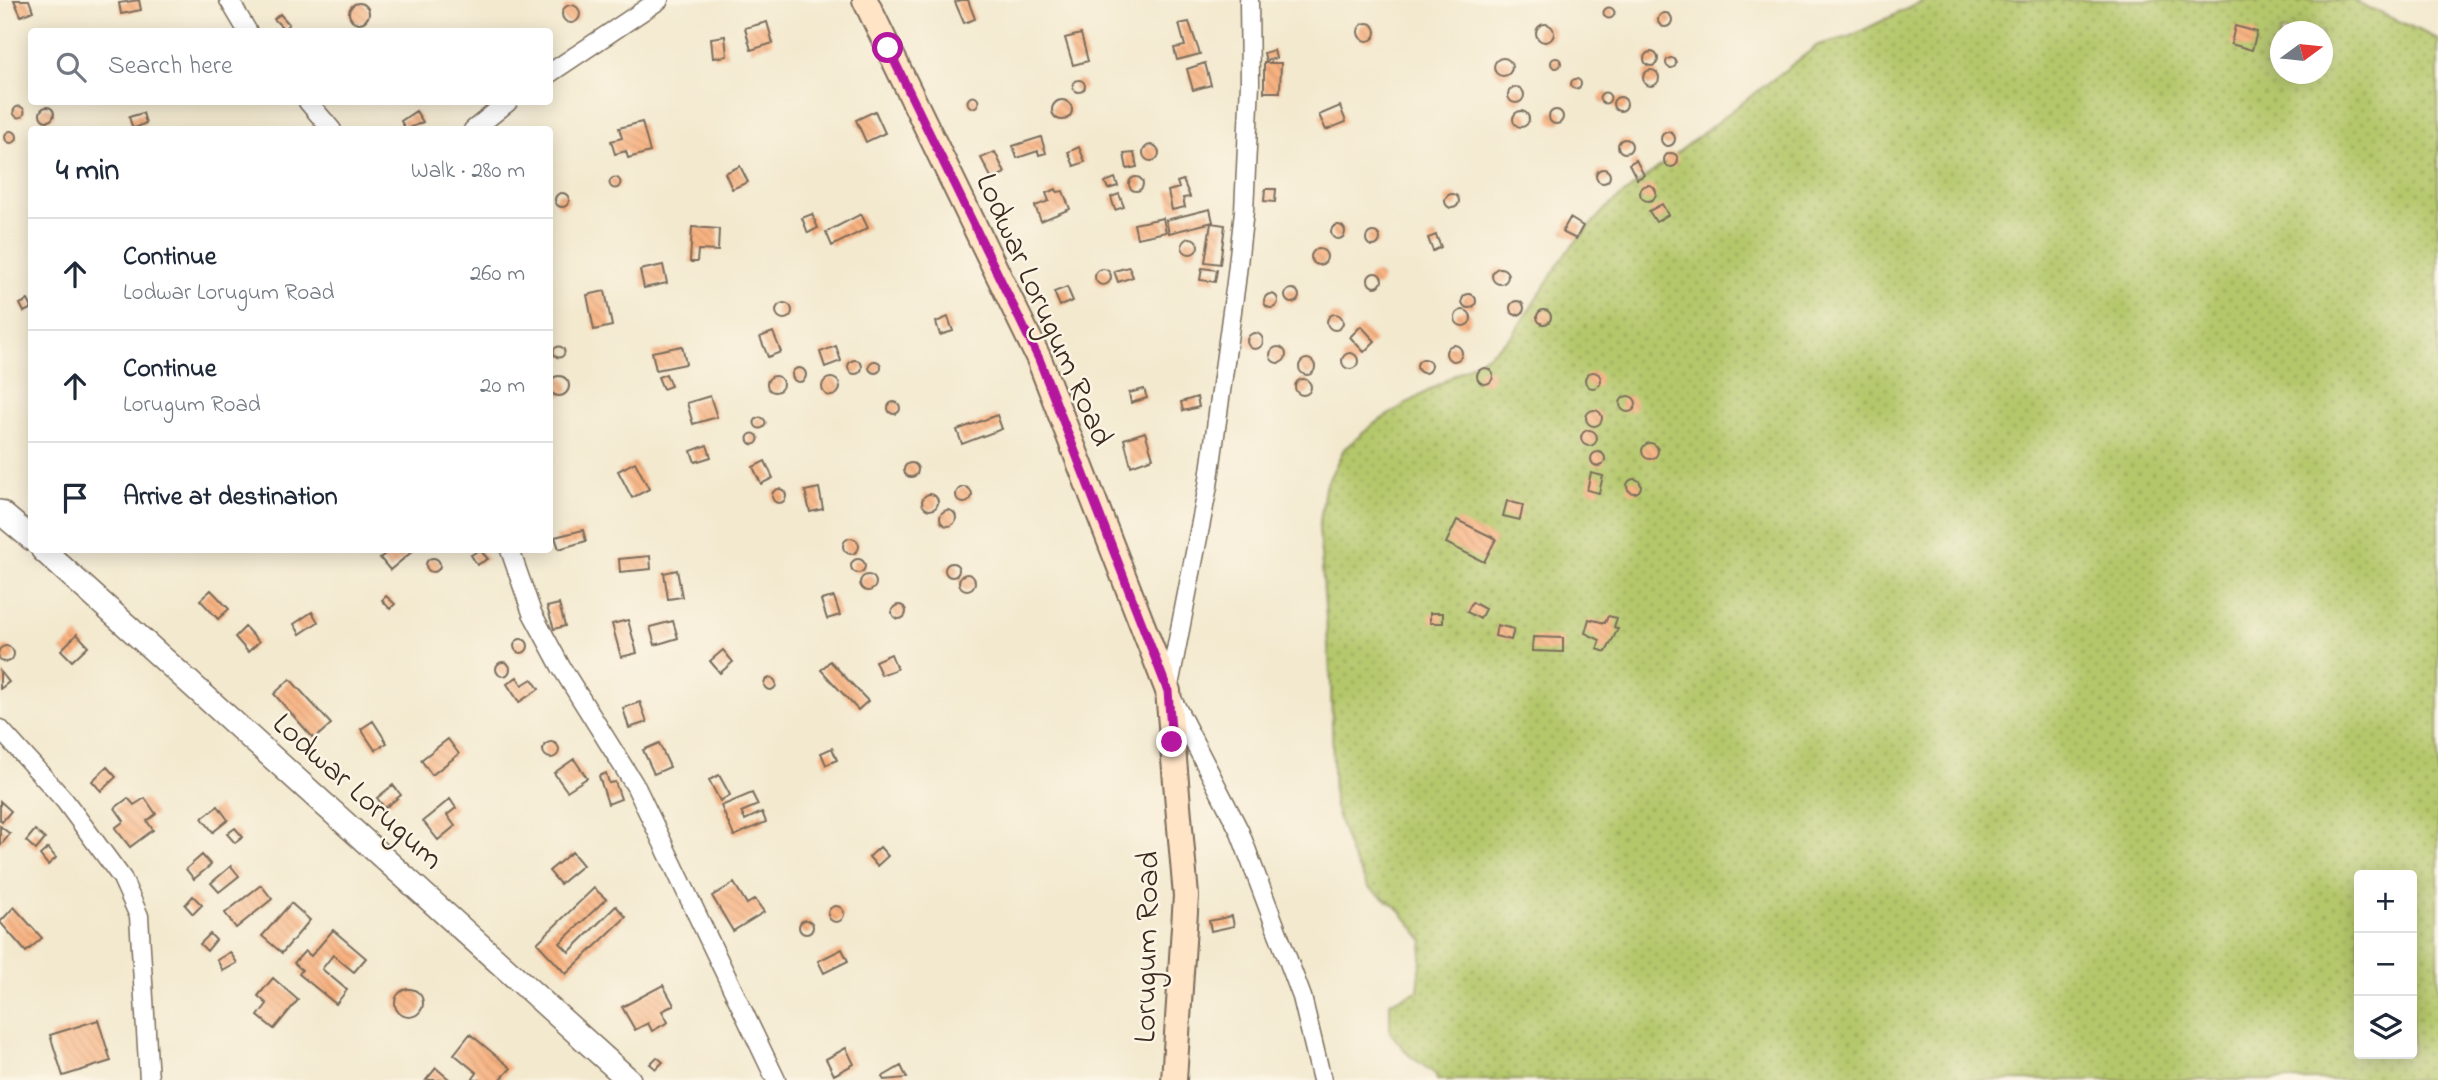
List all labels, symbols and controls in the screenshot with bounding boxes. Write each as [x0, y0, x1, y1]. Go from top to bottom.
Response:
north arrow [2270, 21, 2333, 84]
search box [28, 28, 553, 105]
route start [872, 32, 903, 63]
icon: search [52, 48, 90, 86]
text: Search here [108, 48, 233, 86]
text: 4 min [56, 150, 119, 194]
text: Walk · 280 m [411, 155, 525, 188]
street label: Lodwar Lorugum Road [961, 166, 1124, 454]
text: Continue [123, 239, 216, 277]
icon: ahead [56, 255, 94, 293]
text: 260 m [470, 258, 525, 291]
text: Lodwar Lorugum Road [123, 277, 335, 310]
text: Continue [123, 351, 216, 389]
icon: ahead [56, 367, 94, 405]
text: 20 m [480, 370, 525, 403]
text: Lorugum Road [123, 389, 261, 422]
icon: arrive [56, 479, 94, 517]
text: Arrive at destination [123, 479, 338, 517]
street label: Lodwar Lorugum [260, 703, 453, 883]
route end [1156, 726, 1187, 757]
street label: Lorugum Road [1123, 851, 1174, 1043]
map controls [2354, 870, 2417, 1059]
button: + [2354, 870, 2417, 933]
button: − [2354, 933, 2417, 996]
button: layers [2354, 996, 2417, 1059]

